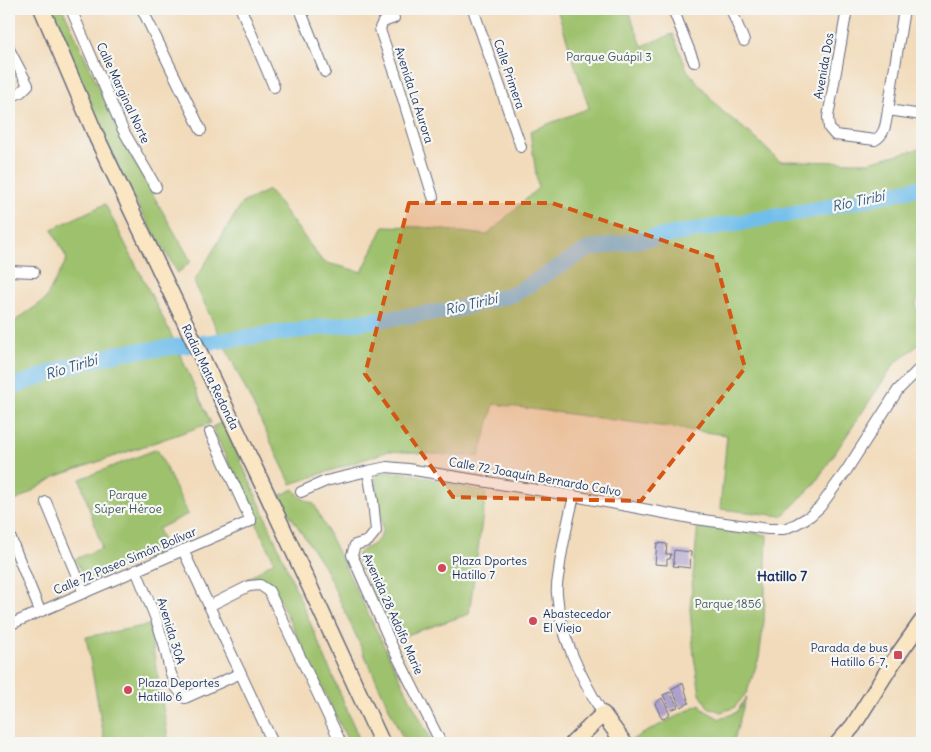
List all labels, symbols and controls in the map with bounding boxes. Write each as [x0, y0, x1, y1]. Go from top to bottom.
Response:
street label: Avenida Dos [810, 32, 837, 100]
street label: Calle Primera [491, 37, 528, 111]
street label: Calle Marginal Norte [94, 40, 153, 146]
street label: Avenida La Aurora [392, 45, 437, 145]
park label: Parque Guápil 3 [566, 49, 652, 64]
water label: Río Tiribí [830, 186, 889, 215]
water label: Río Tiribí [443, 289, 502, 319]
street label: Radial Mata Redonda [178, 322, 243, 432]
water label: Río Tiribí [43, 350, 102, 383]
street label: Calle 72 Joaquín Bernardo Calvo [448, 454, 623, 499]
park label: Parque Súper Héroe [94, 487, 162, 516]
street label: Calle 72 Paseo Simón Bolívar [51, 524, 199, 598]
street label: Avenida 28 Adolfo Marie [360, 551, 427, 677]
place label: Plaza Dportes Hatillo 7 [452, 553, 527, 582]
marker: Plaza Dportes Hatillo 7 [436, 562, 448, 574]
district label: Hatillo 7 [757, 567, 807, 585]
street label: Avenida 30A [154, 596, 189, 666]
park label: Parque 1856 [695, 596, 762, 611]
place label: Abastecedor El Viejo [543, 606, 611, 635]
marker: Abastecedor El Viejo [527, 615, 539, 627]
place label: Parada de bus Hatillo 6-7, [810, 640, 888, 669]
marker: Parada de bus Hatillo 6-7, [892, 649, 904, 661]
place label: Plaza Deportes Hatillo 6 [138, 675, 219, 704]
marker: Plaza Deportes Hatillo 6 [122, 684, 134, 696]

